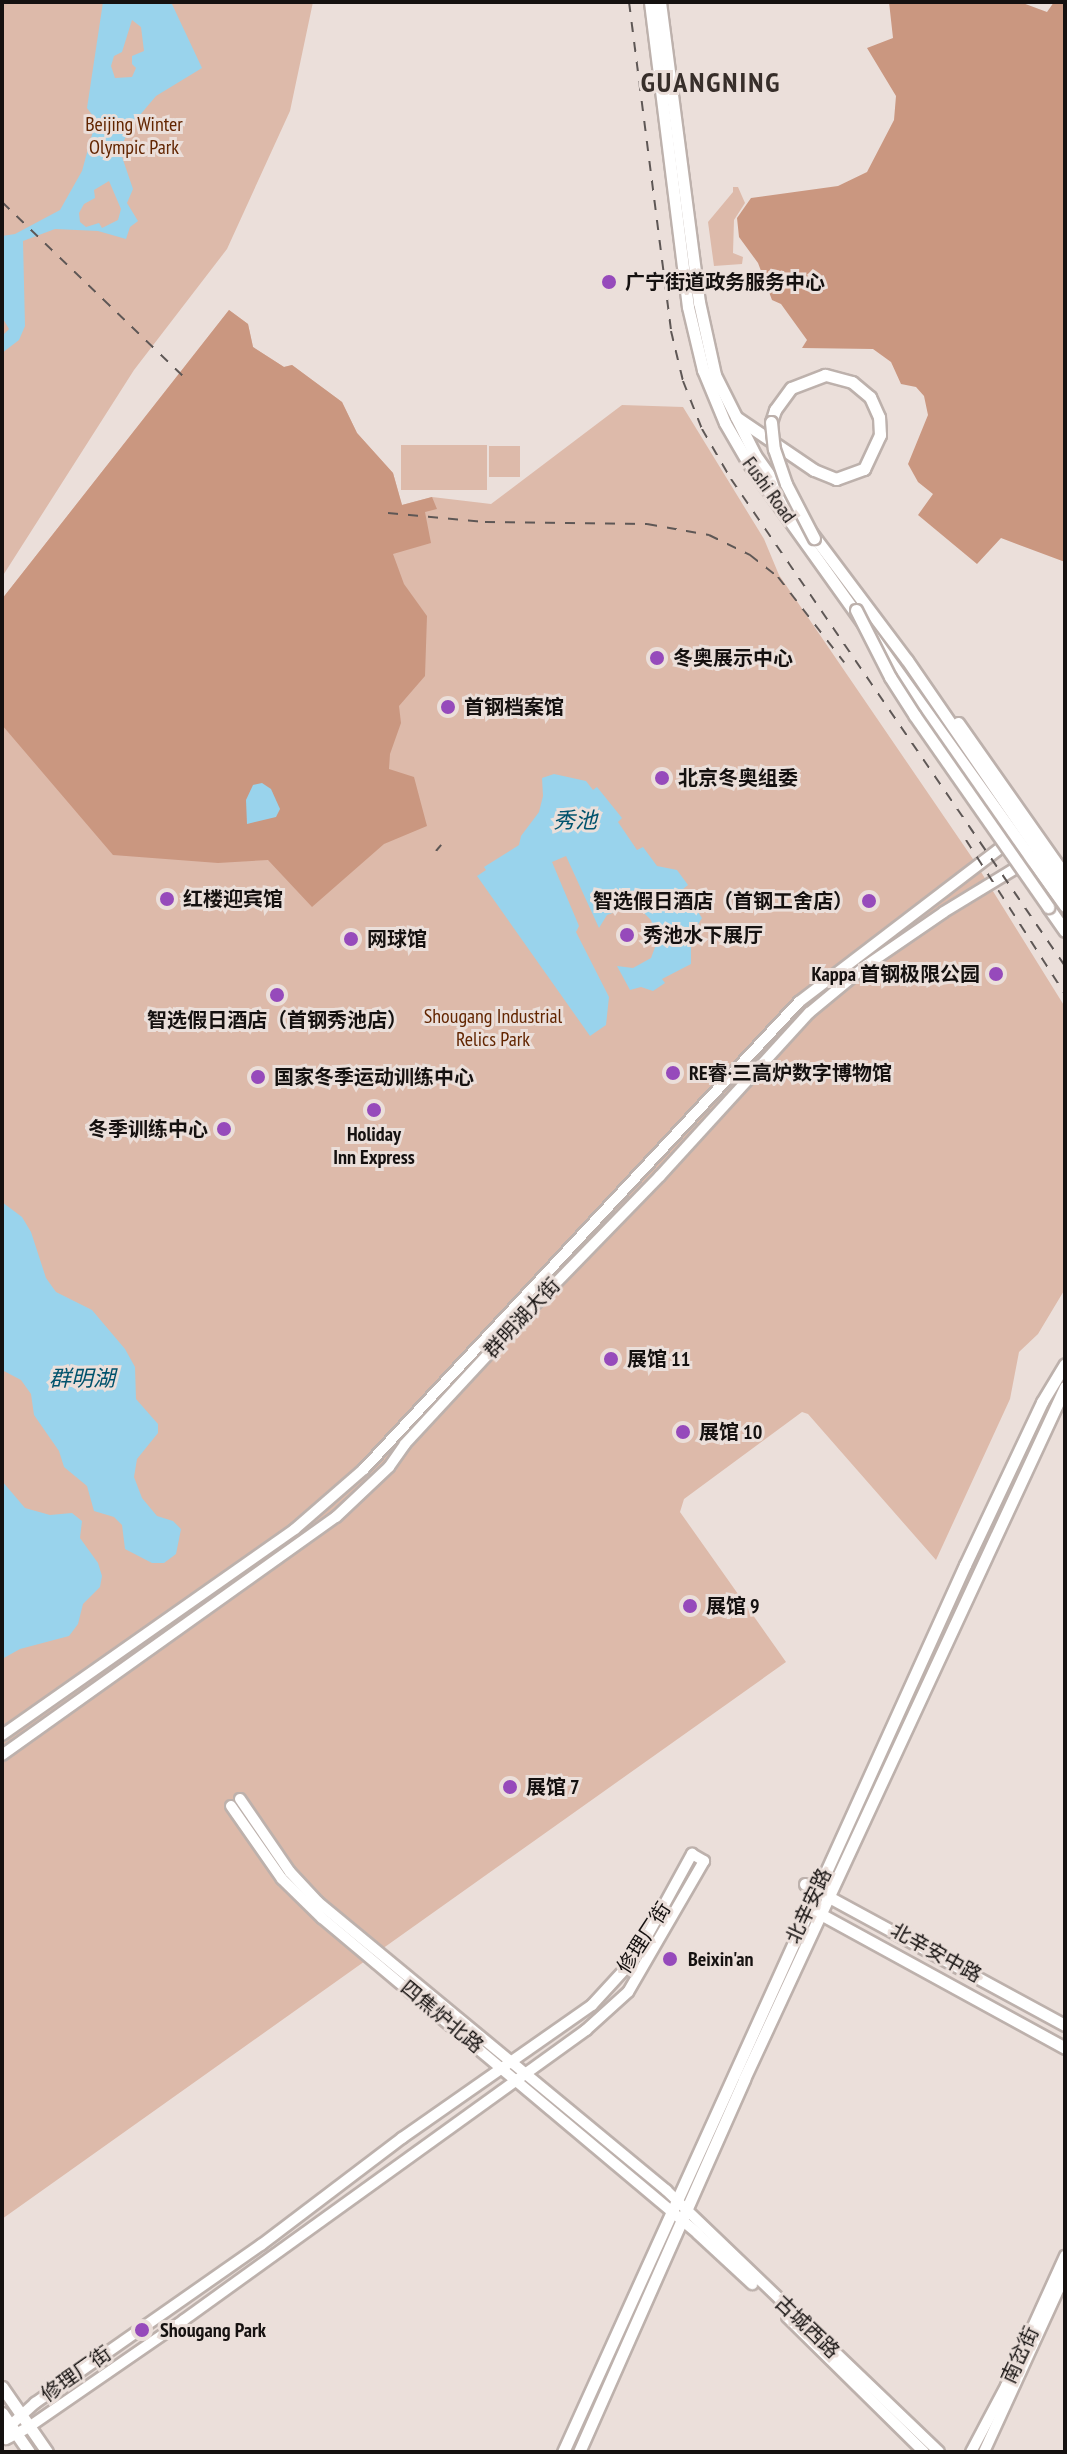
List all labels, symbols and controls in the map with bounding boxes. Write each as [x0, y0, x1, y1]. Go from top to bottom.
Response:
district label: GUANGNING [641, 65, 781, 99]
park label: Beijing Winter Olympic Park [85, 112, 183, 159]
place label: 广宁街道政务服务中心 [625, 270, 825, 294]
marker: 广宁街道政务服务中心 [600, 273, 618, 291]
street label: Fushi Road [737, 453, 801, 527]
place label: 冬奥展示中心 [673, 646, 793, 670]
marker: 冬奥展示中心 [648, 649, 666, 667]
place label: 首钢档案馆 [464, 695, 564, 719]
marker: 首钢档案馆 [439, 698, 457, 716]
place label: 北京冬奥组委 [678, 766, 798, 790]
marker: 北京冬奥组委 [653, 769, 671, 787]
water label: 秀池 [553, 808, 597, 834]
place label: 红楼迎宾馆 [183, 887, 283, 911]
place label: 智选假日酒店（首钢工舍店） [593, 889, 853, 913]
marker: 红楼迎宾馆 [158, 890, 176, 908]
marker: 智选假日酒店（首钢工舍店） [860, 892, 878, 910]
place label: 秀池水下展厅 [643, 923, 763, 947]
marker: 秀池水下展厅 [618, 926, 636, 944]
place label: 网球馆 [367, 927, 427, 951]
marker: 网球馆 [342, 930, 360, 948]
place label: Kappa 首钢极限公园 [811, 962, 980, 986]
marker: Kappa 首钢极限公园 [987, 965, 1005, 983]
marker: 智选假日酒店（首钢秀池店） [268, 986, 286, 1004]
park label: Shougang Industrial Relics Park [424, 1005, 562, 1052]
place label: 智选假日酒店（首钢秀池店） [147, 1008, 407, 1032]
place label: RE睿·三高炉数字博物馆 [689, 1061, 892, 1085]
marker: RE睿·三高炉数字博物馆 [664, 1064, 682, 1082]
place label: 国家冬季运动训练中心 [274, 1065, 474, 1089]
marker: 国家冬季运动训练中心 [249, 1068, 267, 1086]
marker: Holiday Inn Express [365, 1101, 383, 1119]
place label: 冬季训练中心 [88, 1117, 208, 1141]
marker: 冬季训练中心 [215, 1120, 233, 1138]
place label: Holiday Inn Express [333, 1122, 415, 1169]
street label: 群明湖大街 [479, 1273, 565, 1363]
place label: 展馆 11 [627, 1347, 690, 1371]
marker: 展馆 11 [602, 1350, 620, 1368]
water label: 群明湖 [49, 1366, 115, 1392]
place label: 展馆 10 [699, 1420, 762, 1444]
marker: 展馆 10 [674, 1423, 692, 1441]
place label: 展馆 9 [706, 1594, 760, 1618]
marker: 展馆 9 [681, 1597, 699, 1615]
place label: 展馆 7 [526, 1775, 580, 1799]
marker: 展馆 7 [501, 1778, 519, 1796]
street label: 北辛安路 [781, 1865, 837, 1947]
street label: 修理厂街 [612, 1898, 676, 1978]
street label: 北辛安中路 [886, 1918, 986, 1988]
place label: Beixin'an [688, 1947, 753, 1971]
marker: Beixin'an [659, 1948, 681, 1970]
street label: 四焦炉北路 [396, 1976, 488, 2058]
street label: 古城西路 [770, 2291, 844, 2363]
place label: Shougang Park [160, 2318, 266, 2342]
marker: Shougang Park [131, 2319, 153, 2341]
street label: 南岔街 [996, 2323, 1044, 2387]
street label: 修理厂街 [36, 2341, 116, 2407]

